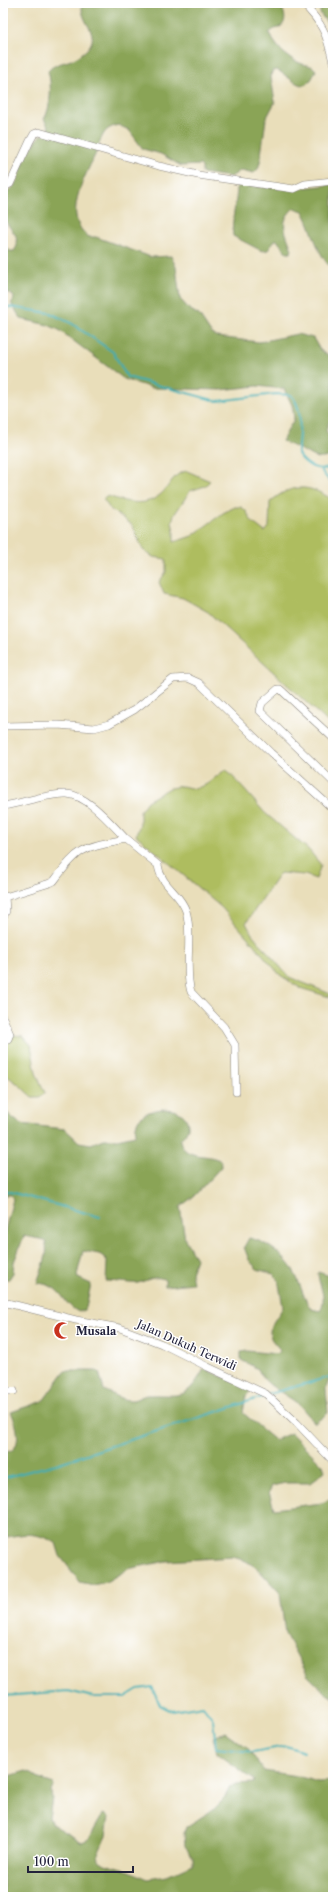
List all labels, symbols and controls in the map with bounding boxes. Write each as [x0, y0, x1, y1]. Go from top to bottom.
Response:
street label: Jalan Dukuh Terwidi [133, 1316, 239, 1373]
mosque icon: Musala [53, 1321, 73, 1341]
place label: Musala [76, 1324, 117, 1338]
scale bar [28, 1848, 133, 1874]
text: 100 m [34, 1854, 69, 1869]

